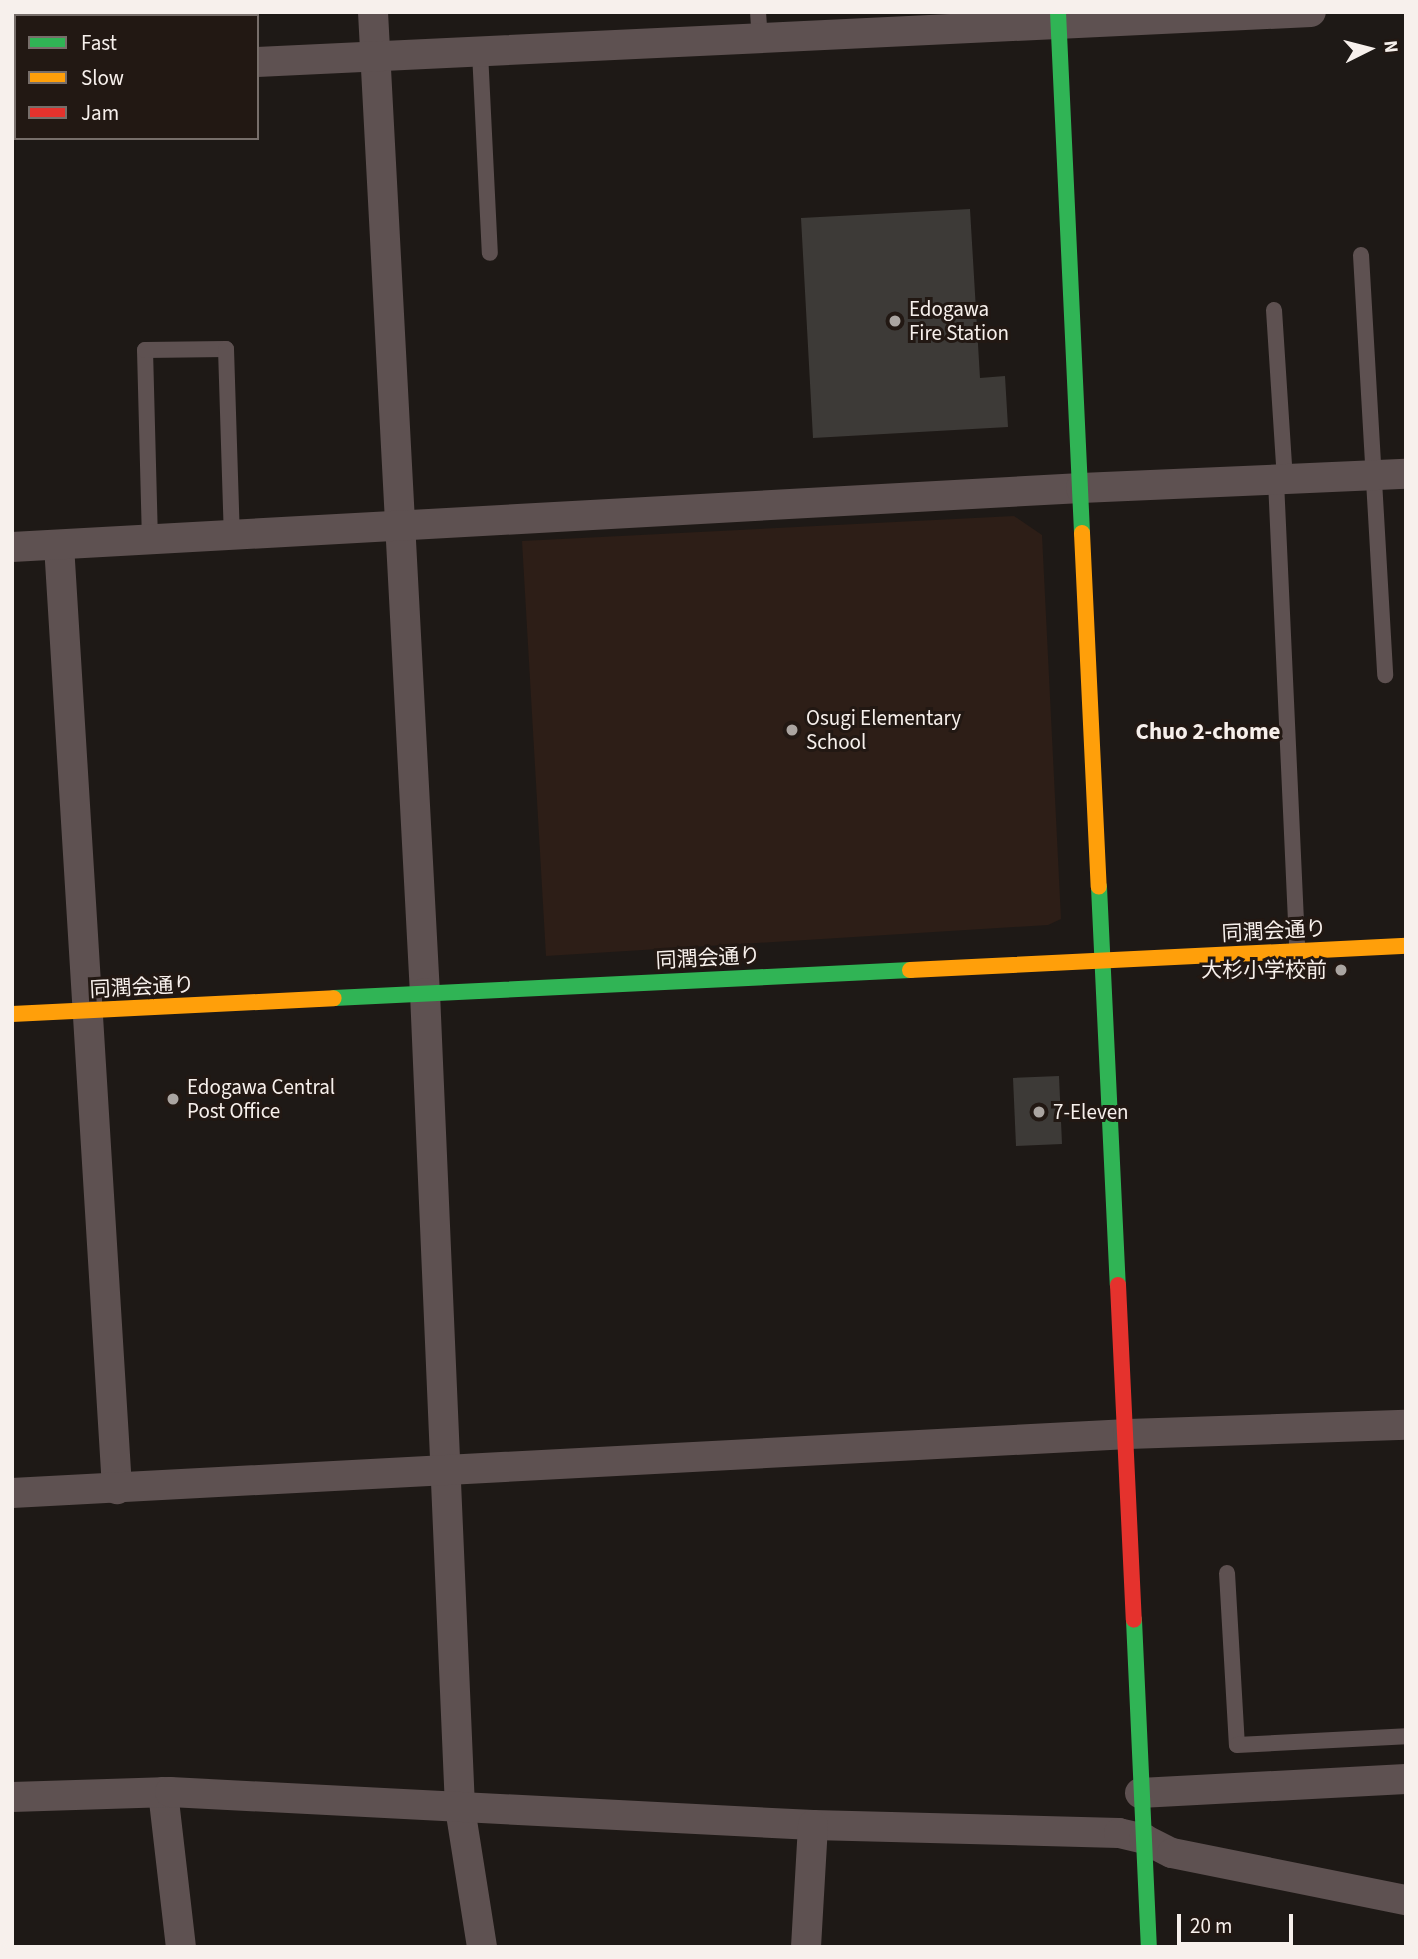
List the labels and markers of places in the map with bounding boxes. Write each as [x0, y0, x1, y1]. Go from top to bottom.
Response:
place label: Edogawa Fire Station [909, 296, 1009, 346]
marker: Edogawa Fire Station [887, 313, 903, 329]
place label: Osugi Elementary School [806, 705, 961, 755]
marker: Osugi Elementary School [784, 722, 800, 738]
place label: 大杉小学校前 [1201, 957, 1327, 983]
marker: 大杉小学校前 [1333, 962, 1349, 978]
place label: Edogawa Central Post Office [187, 1074, 335, 1124]
marker: Edogawa Central Post Office [165, 1091, 181, 1107]
place label: 7-Eleven [1053, 1099, 1129, 1125]
marker: 7-Eleven [1031, 1104, 1047, 1120]

